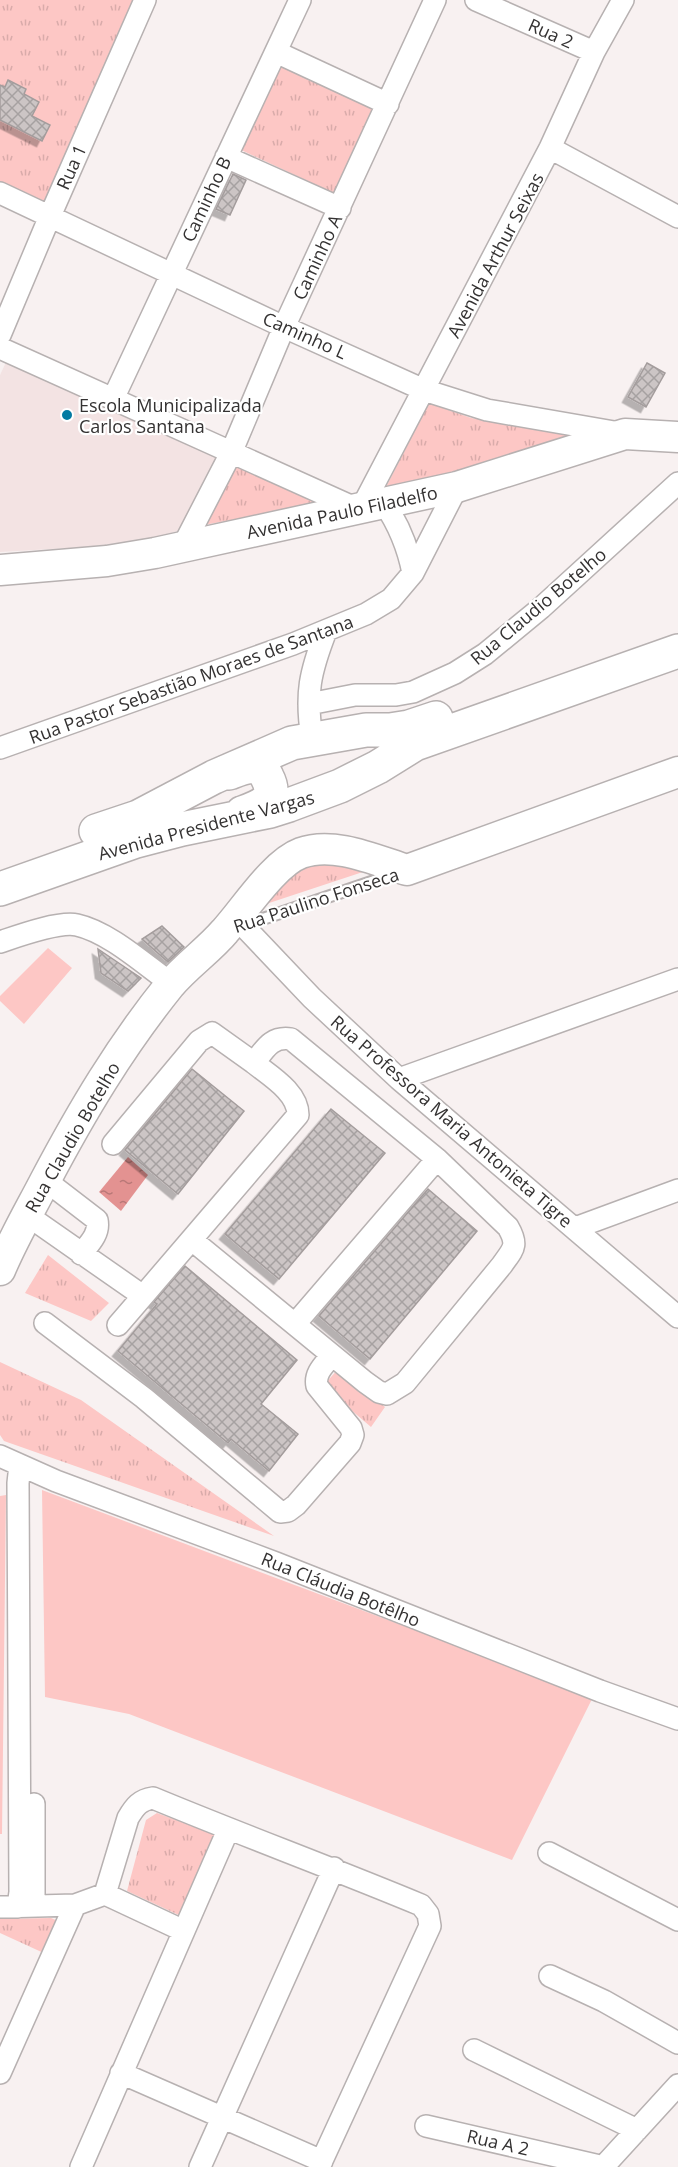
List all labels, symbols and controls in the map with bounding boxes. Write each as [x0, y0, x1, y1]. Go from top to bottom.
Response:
street label: Rua 2 [525, 12, 577, 54]
street label: Rua 1 [50, 141, 92, 193]
street label: Caminho B [176, 152, 236, 246]
street label: Avenida Arthur Seixas [441, 168, 549, 342]
street label: Caminho A [287, 210, 347, 304]
street label: Caminho L [259, 306, 351, 364]
place label: Escola Municipalizada Carlos Santana [79, 393, 262, 438]
marker: Escola Municipalizada Carlos Santana [60, 408, 74, 422]
street label: Avenida Paulo Filadelfo [244, 480, 440, 544]
street label: Rua Claudio Botelho [465, 542, 611, 670]
street label: Rua Pastor Sebastião Moraes de Santana [26, 609, 356, 749]
street label: Avenida Presidente Vargas [95, 785, 317, 865]
street label: Rua Paulino Fonseca [230, 862, 402, 938]
street label: Rua Professora Maria Antonieta Tigre [326, 1009, 578, 1233]
street label: Rua Claudio Botelho [19, 1057, 125, 1217]
street label: Rua Cláudia Botêlho [258, 1546, 424, 1632]
street label: Rua A 2 [465, 2123, 531, 2161]

